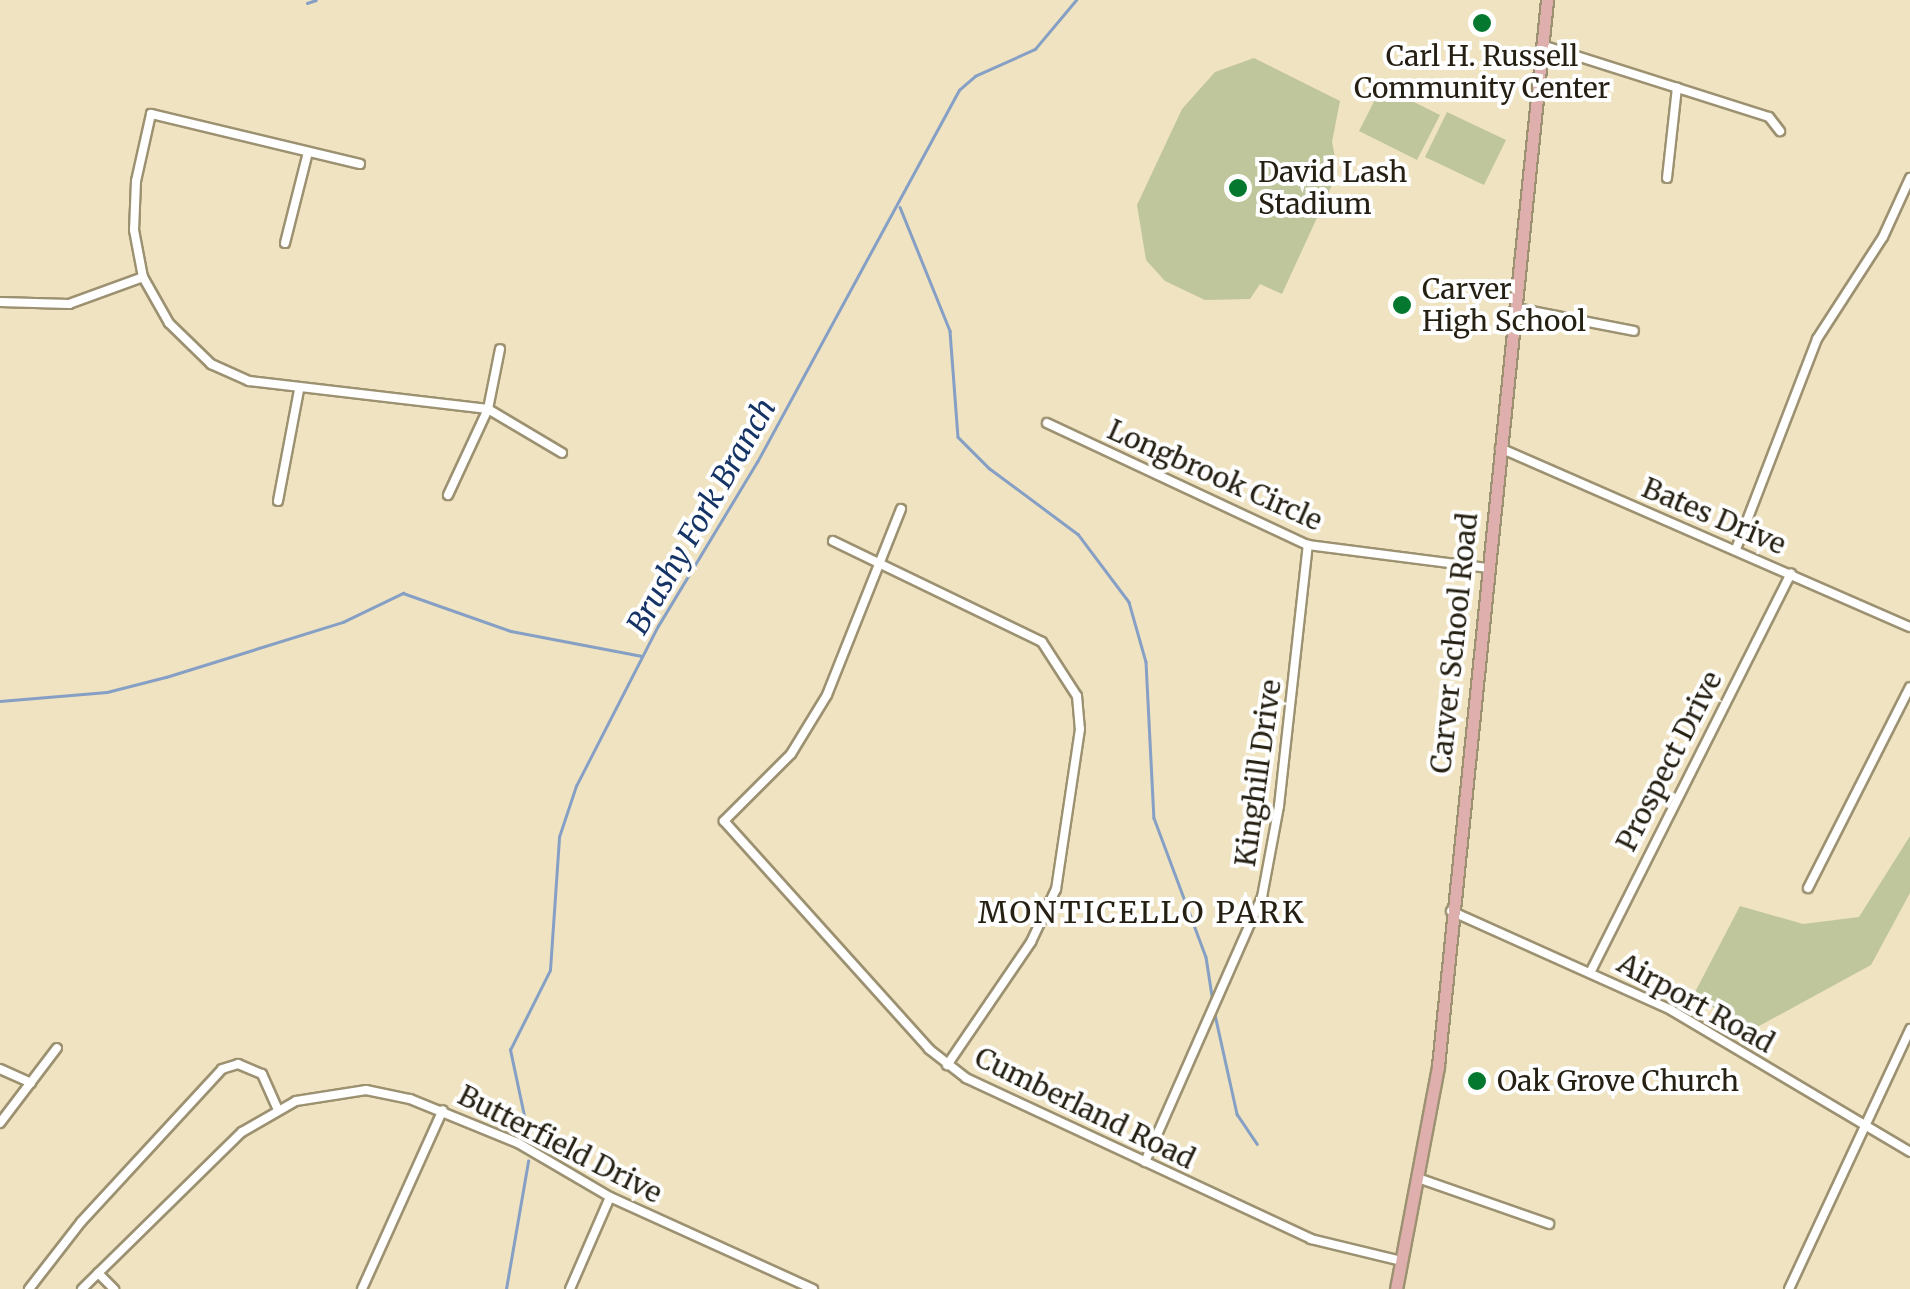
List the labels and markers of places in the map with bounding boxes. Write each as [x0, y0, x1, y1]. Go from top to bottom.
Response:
marker: Carl H. Russell Community Center [1471, 12, 1493, 34]
place label: Carl H. Russell Community Center [1354, 39, 1610, 105]
place label: David Lash Stadium [1258, 155, 1407, 221]
marker: David Lash Stadium [1227, 177, 1249, 199]
place label: Carver High School [1422, 272, 1586, 338]
marker: Carver High School [1391, 294, 1413, 316]
place label: Oak Grove Church [1497, 1064, 1739, 1098]
marker: Oak Grove Church [1466, 1070, 1488, 1092]

